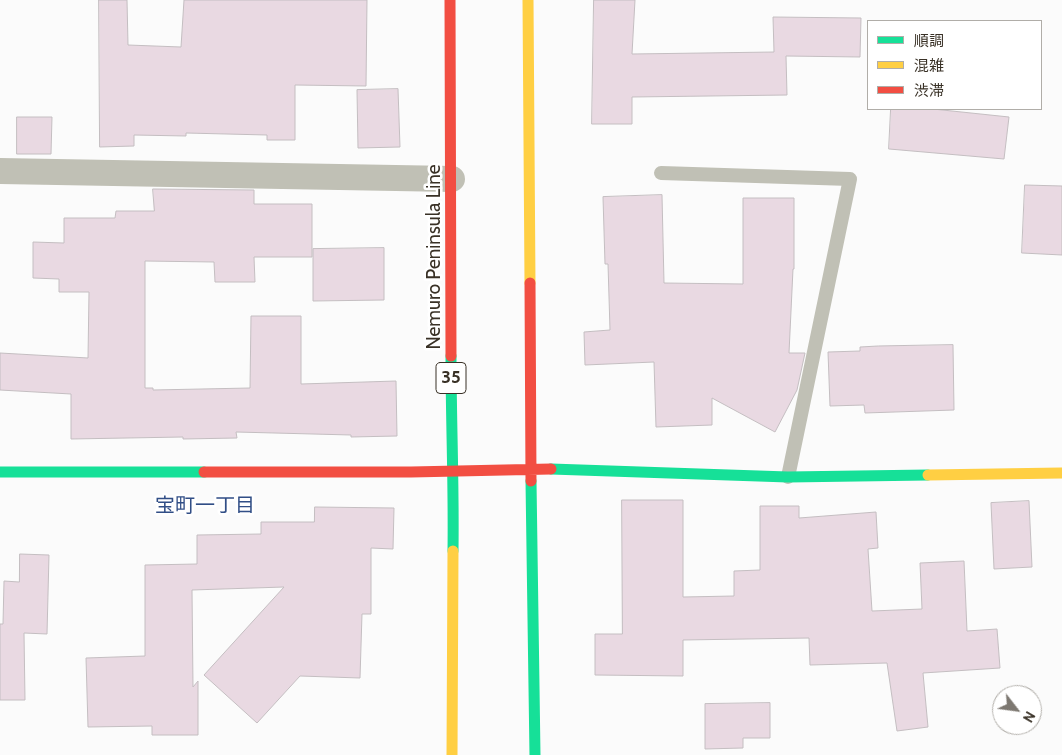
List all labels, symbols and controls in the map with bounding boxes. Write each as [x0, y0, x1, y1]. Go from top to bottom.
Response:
legend [867, 20, 1042, 110]
text: 順調 [914, 32, 944, 50]
text: 混雑 [914, 57, 944, 75]
text: 渋滞 [914, 82, 944, 100]
street label: Nemuro Peninsula Line [423, 164, 445, 350]
road number: 35 [436, 362, 466, 393]
district label: 宝町一丁目 [155, 494, 255, 518]
north arrow [992, 685, 1042, 735]
text: N [1019, 708, 1039, 726]

